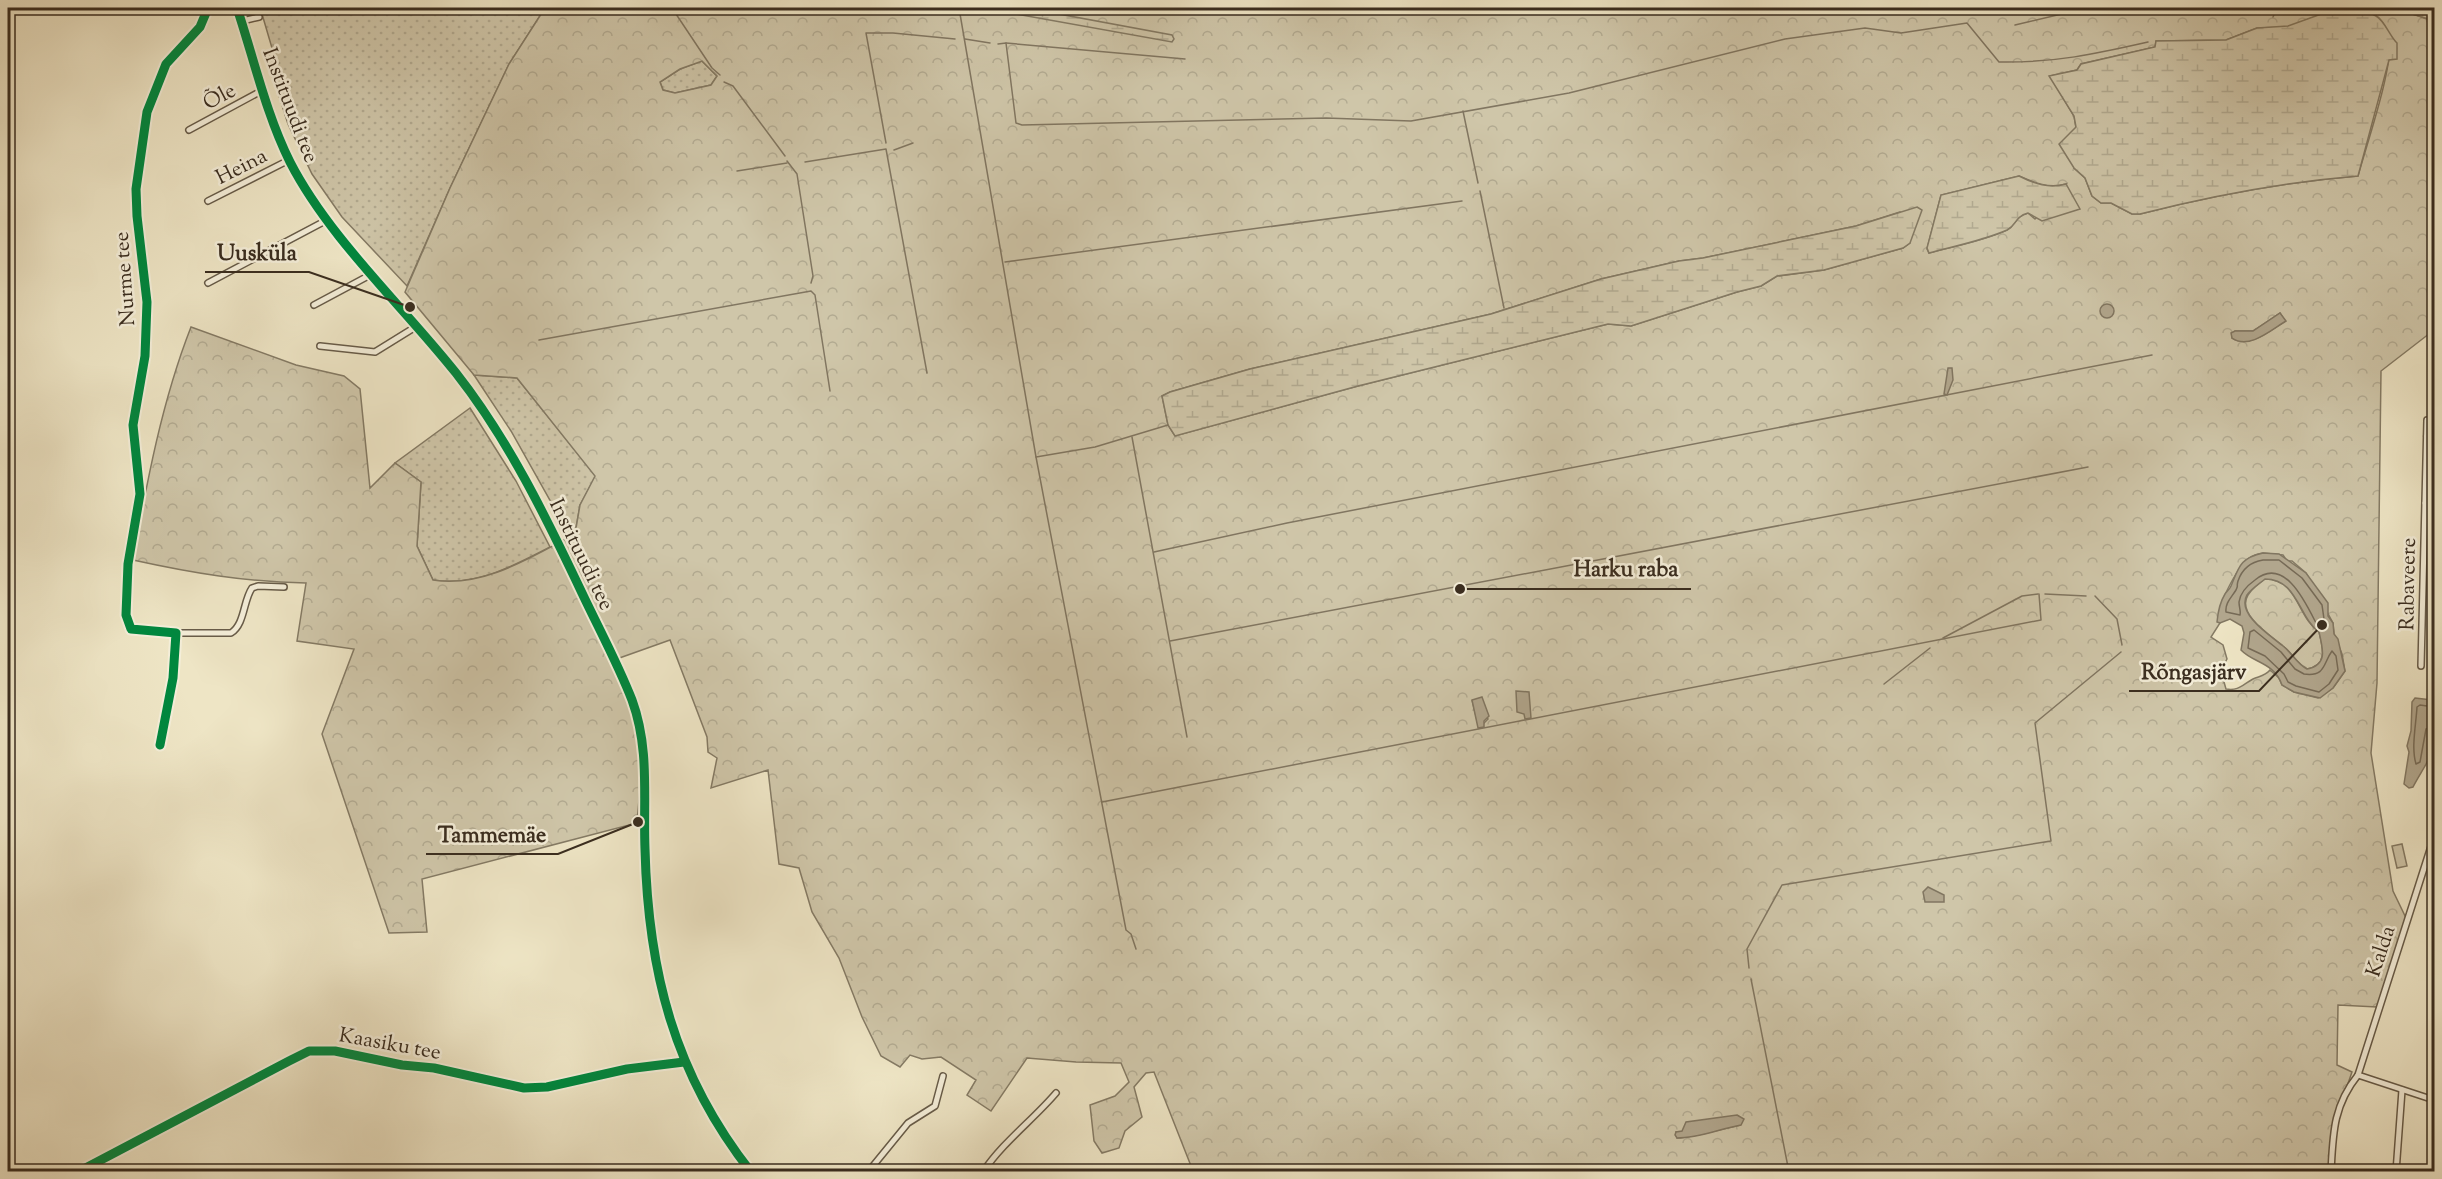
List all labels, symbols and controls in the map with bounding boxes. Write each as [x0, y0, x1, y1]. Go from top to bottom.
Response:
street label: Instituudi tee [253, 44, 325, 168]
street label: Õle [198, 77, 242, 119]
street label: Heina [211, 142, 273, 194]
street label: Nurme tee [108, 231, 144, 327]
callout: Uusküla [205, 232, 309, 272]
text: Uusküla [217, 239, 298, 271]
street label: Instituudi tee [540, 494, 620, 616]
street label: Rabaveere [2393, 537, 2425, 631]
callout: Harku raba [1562, 549, 1691, 589]
text: Harku raba [1574, 555, 1679, 587]
callout: Rõngasjärv [2129, 651, 2259, 691]
text: Rõngasjärv [2141, 658, 2247, 690]
callout: Tammemäe [426, 814, 558, 854]
text: Tammemäe [438, 821, 546, 853]
street label: Kalda [2360, 922, 2404, 981]
street label: Kaasiku tee [336, 1021, 443, 1069]

